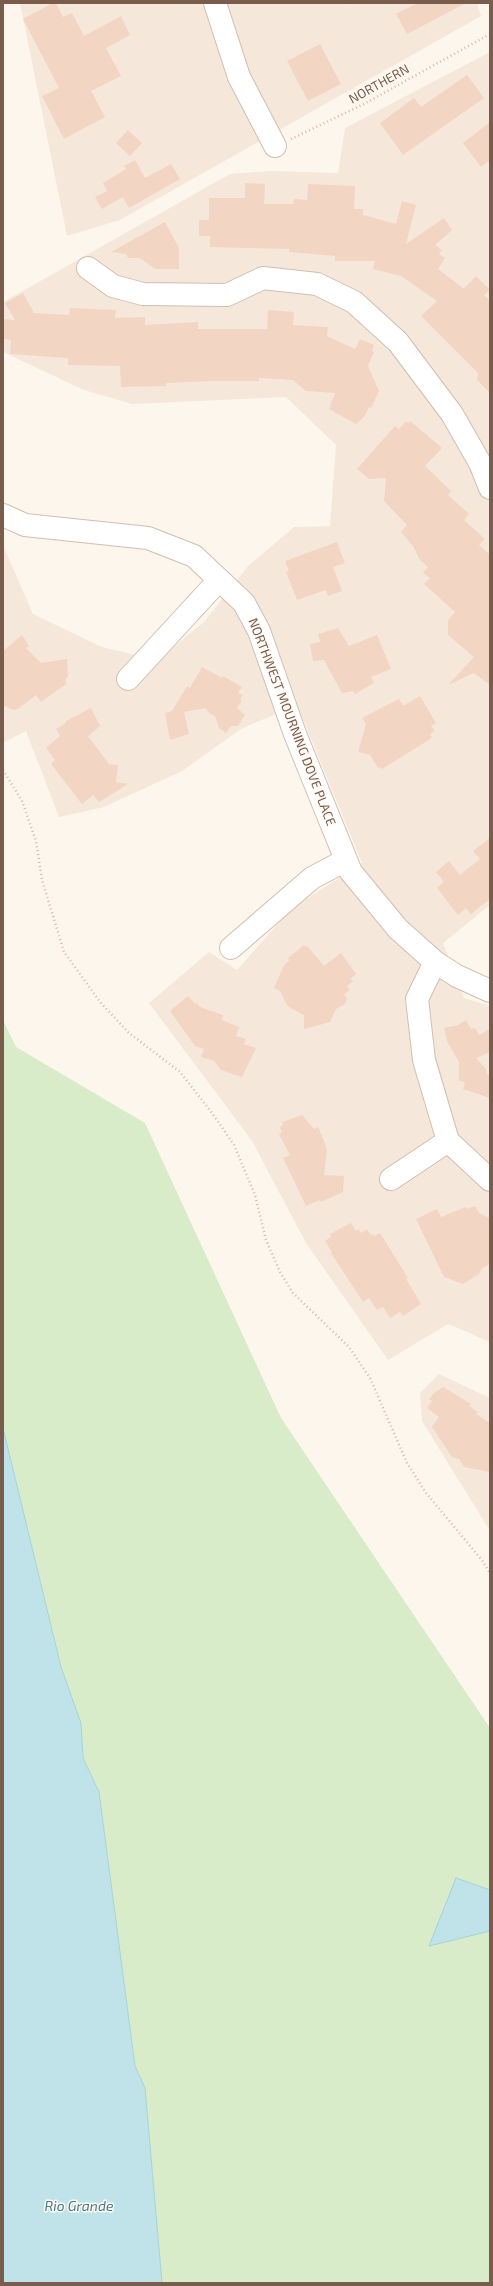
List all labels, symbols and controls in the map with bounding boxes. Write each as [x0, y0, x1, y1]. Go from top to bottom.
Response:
street label: NORTHERN [346, 61, 412, 107]
street label: NORTHWEST MOURNING DOVE PLACE [245, 616, 339, 828]
water label: Rio Grande [45, 2198, 113, 2214]

